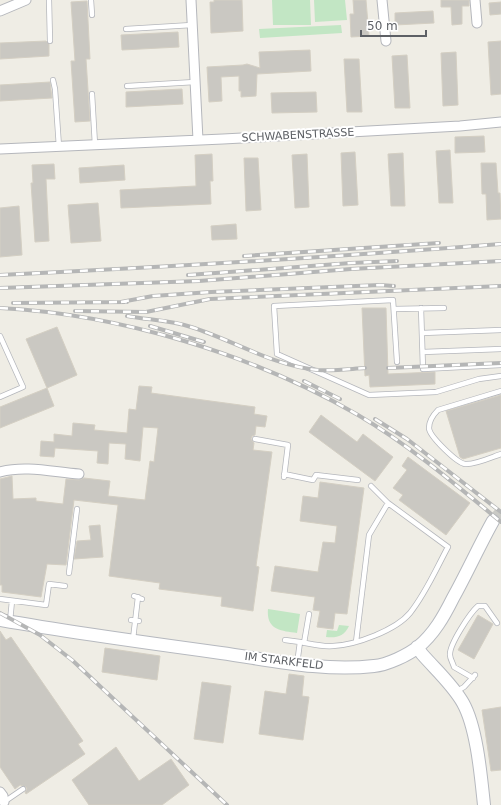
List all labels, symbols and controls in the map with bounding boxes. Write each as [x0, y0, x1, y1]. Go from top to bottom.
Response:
scale bar [361, 12, 426, 38]
text: 50 m [367, 19, 398, 33]
street label: SCHWABENSTRASSE [241, 126, 355, 144]
street label: IM STARKFELD [244, 650, 324, 672]

